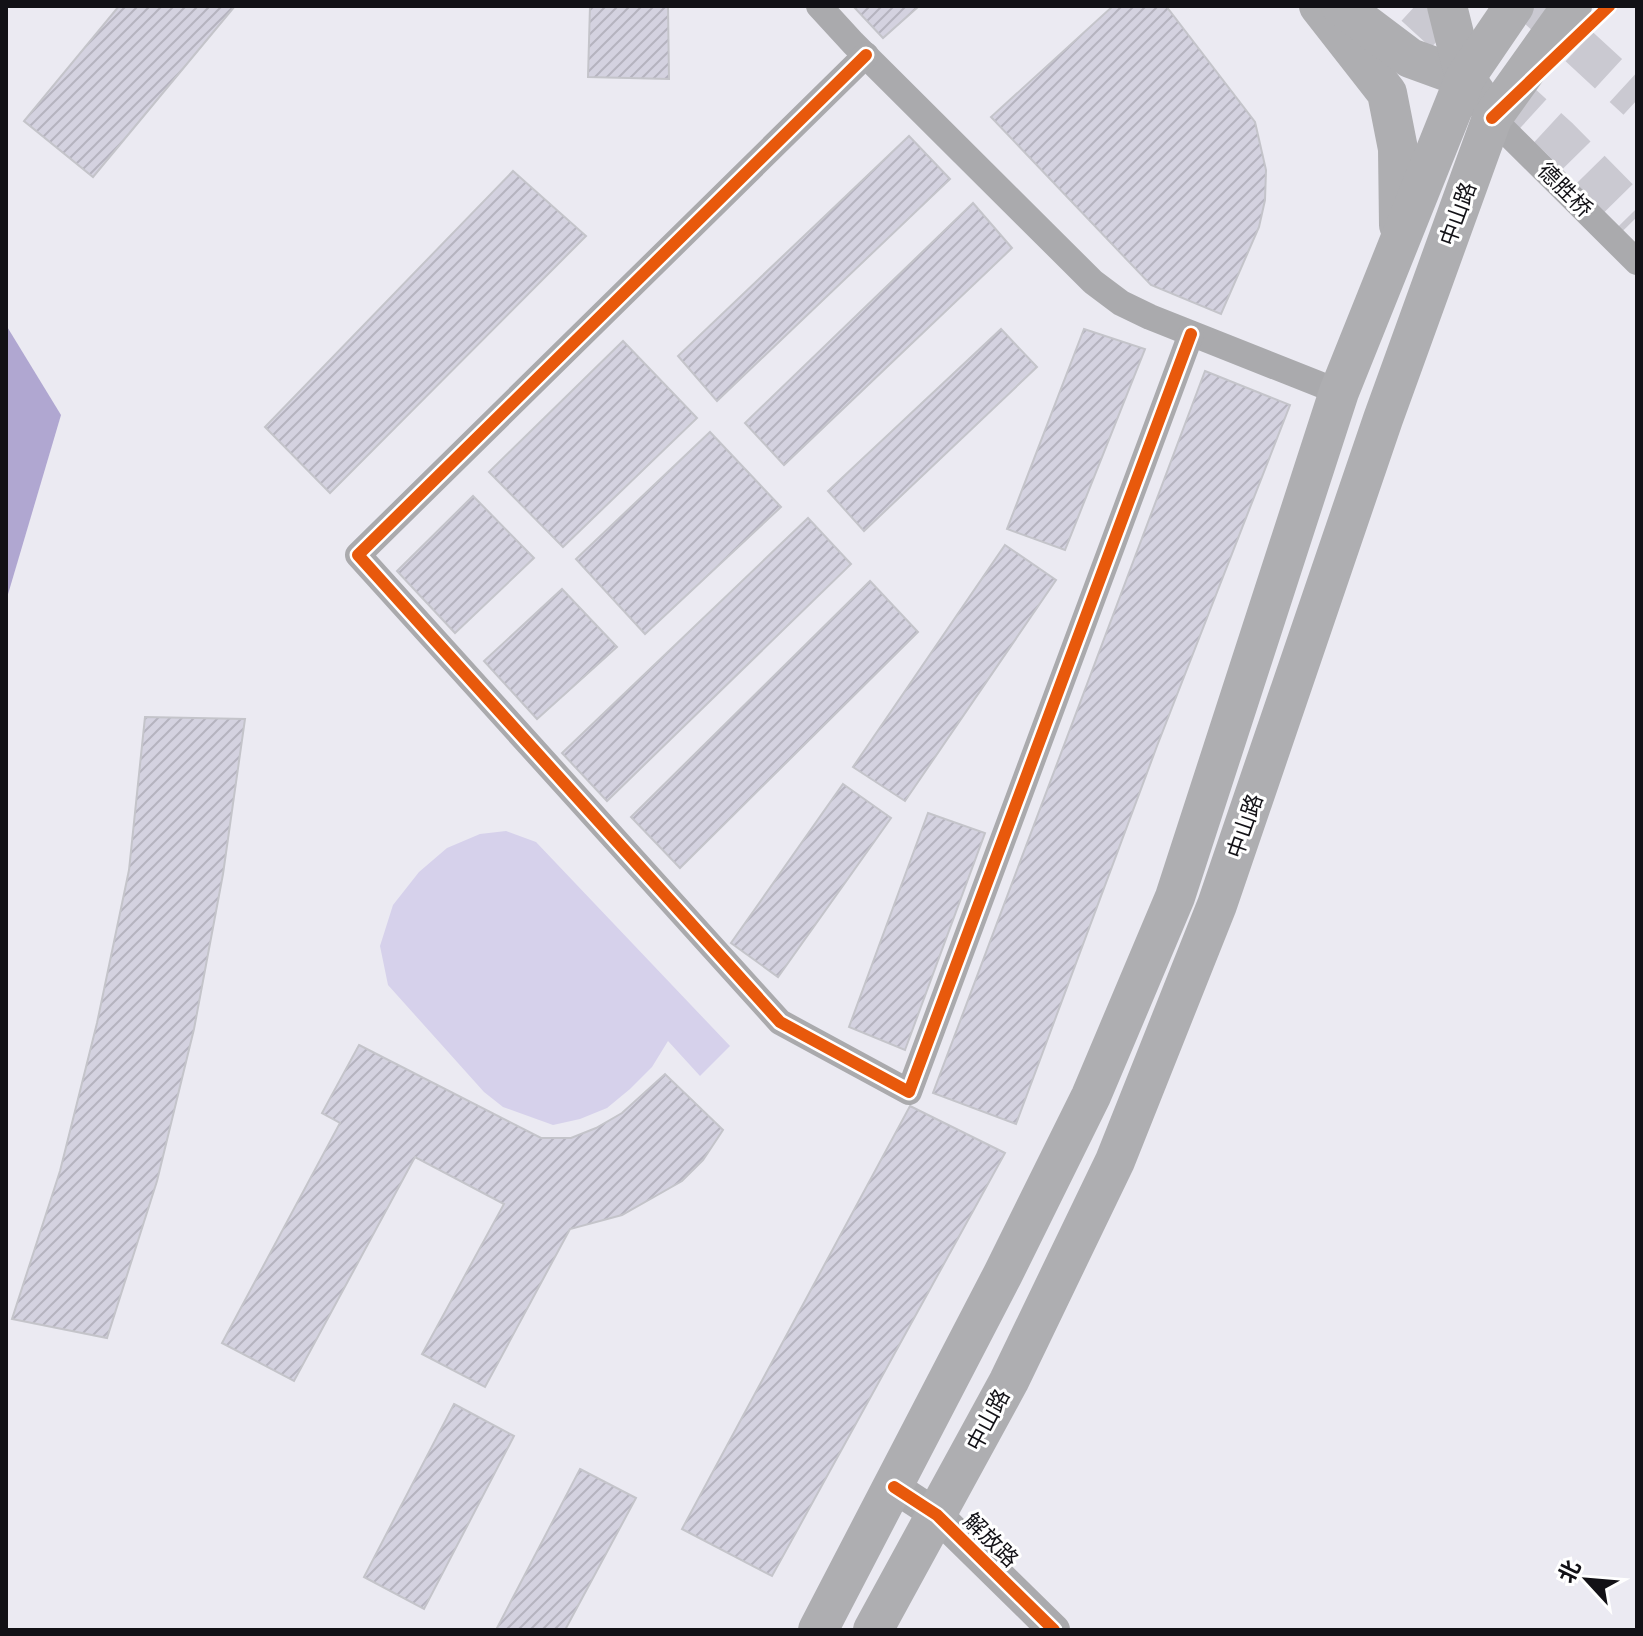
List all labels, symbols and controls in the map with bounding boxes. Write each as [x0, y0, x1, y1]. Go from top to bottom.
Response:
street label: 德胜桥 [1532, 157, 1598, 223]
street label: 中山路 [1434, 178, 1482, 250]
street label: 中山路 [1221, 790, 1269, 862]
street label: 中山路 [961, 1385, 1015, 1455]
street label: 解放路 [958, 1507, 1024, 1573]
north arrow [1547, 1540, 1627, 1620]
text: 北 [1553, 1556, 1586, 1587]

